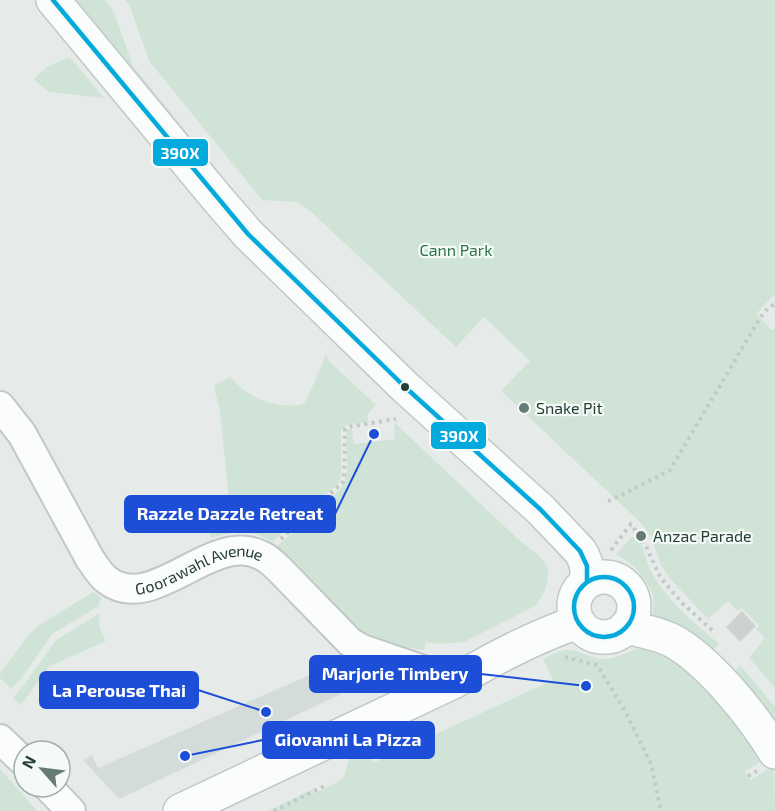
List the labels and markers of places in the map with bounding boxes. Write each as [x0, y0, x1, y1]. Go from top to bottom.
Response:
unlabelled marker [399, 381, 411, 393]
place label: Snake Pit [536, 398, 603, 417]
marker: Snake Pit [517, 401, 531, 415]
callout: Razzle Dazzle Retreat [125, 496, 335, 532]
place label: Anzac Parade [653, 526, 752, 545]
marker: Anzac Parade [634, 529, 648, 543]
callout: Marjorie Timbery [310, 656, 481, 692]
callout: La Perouse Thai [40, 672, 198, 708]
callout: Giovanni La Pizza [263, 722, 434, 758]

